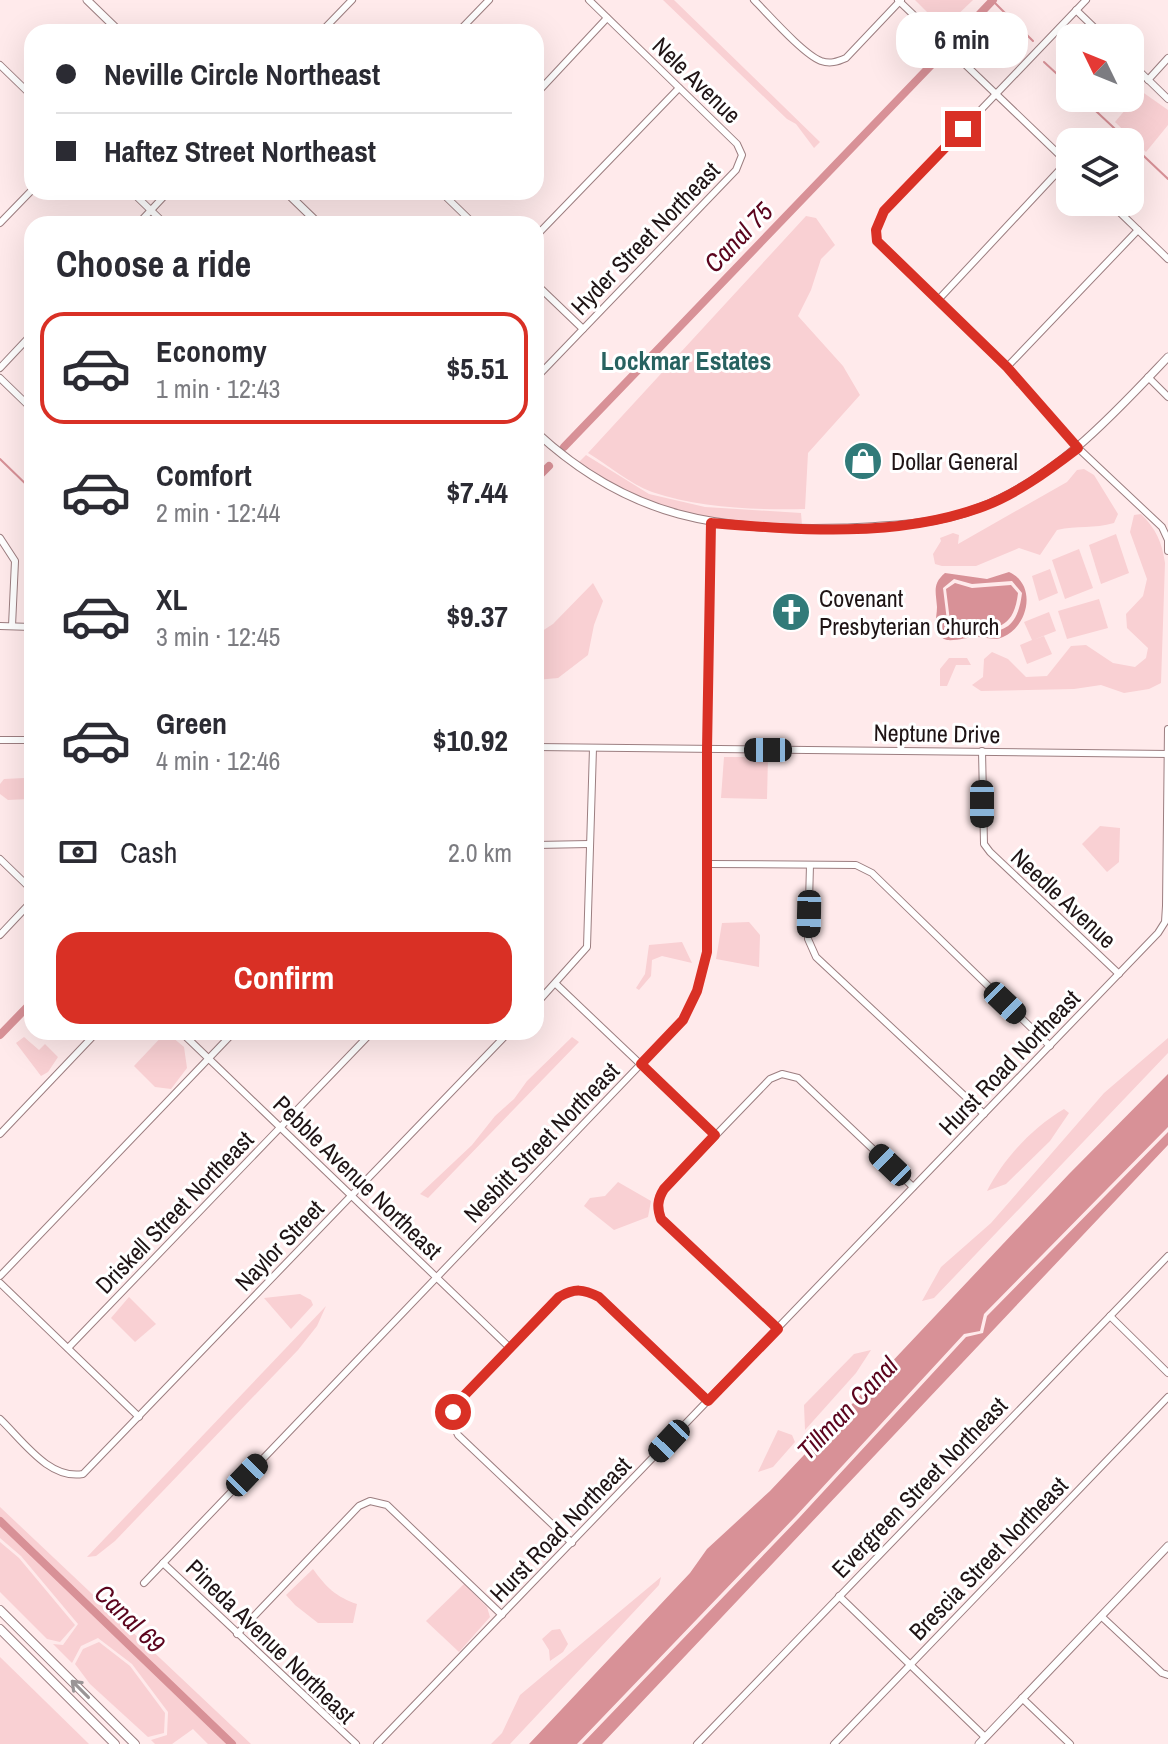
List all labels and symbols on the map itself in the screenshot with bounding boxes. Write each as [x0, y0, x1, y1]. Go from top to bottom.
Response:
callout: 6 min [897, 13, 1029, 69]
north arrow [1056, 24, 1144, 112]
street label: Nele Avenue [646, 30, 748, 130]
route end [945, 111, 981, 147]
street label: Hyder Street Northeast [564, 154, 727, 322]
water label: Canal 75 [696, 194, 780, 280]
district label: Lockmar Estates [601, 343, 771, 378]
shop icon: Dollar General [842, 440, 884, 482]
place label: Dollar General [891, 445, 1018, 477]
place label: Covenant Presbyterian Church [819, 582, 999, 642]
church icon: Covenant Presbyterian Church [770, 591, 812, 633]
street label: Neptune Drive [873, 716, 1001, 750]
car [744, 738, 792, 762]
car [970, 780, 994, 828]
street label: Needle Avenue [1004, 841, 1124, 955]
car [797, 890, 821, 938]
car [979, 978, 1031, 1028]
street label: Hurst Road Northeast [931, 982, 1087, 1142]
street label: Nesbitt Street Northeast [456, 1055, 626, 1229]
street label: Pebble Avenue Northeast [267, 1088, 450, 1266]
street label: Driskell Street Northeast [88, 1123, 260, 1300]
car [864, 1140, 916, 1190]
street label: Naylor Street [228, 1192, 331, 1297]
water label: Tillman Canal [789, 1348, 906, 1467]
street label: Evergreen Street Northeast [824, 1389, 1014, 1584]
route start [435, 1394, 471, 1430]
car [644, 1415, 694, 1467]
car [222, 1449, 272, 1501]
street label: Hurst Road Northeast [482, 1449, 638, 1609]
street label: Brescia Street Northeast [902, 1469, 1075, 1647]
street label: Pineda Avenue Northeast [179, 1552, 363, 1731]
water label: Canal 69 [87, 1576, 173, 1660]
one-way arrow [71, 1680, 90, 1699]

